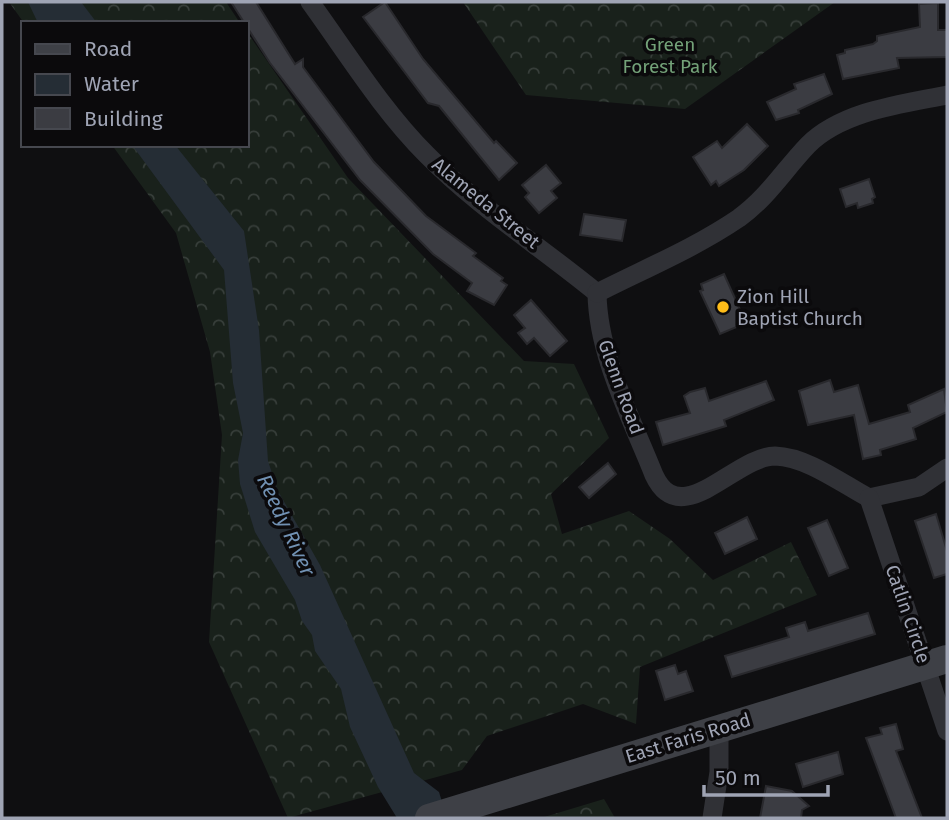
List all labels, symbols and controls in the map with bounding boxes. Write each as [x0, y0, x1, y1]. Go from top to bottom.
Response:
legend [21, 21, 248, 147]
park label: Green Forest Park [622, 33, 718, 78]
text: Road [84, 36, 132, 62]
text: Water [84, 71, 139, 97]
text: Building [84, 106, 163, 132]
street label: Alameda Street [428, 153, 544, 253]
place label: Zion Hill Baptist Church [737, 285, 863, 330]
marker: Zion Hill Baptist Church [715, 299, 731, 315]
street label: Glenn Road [593, 337, 649, 437]
water label: Reedy River [251, 470, 321, 581]
street label: Catlin Circle [880, 562, 936, 666]
street label: East Faris Road [623, 708, 753, 768]
scale bar [704, 754, 828, 798]
text: 50 m [715, 765, 761, 791]

